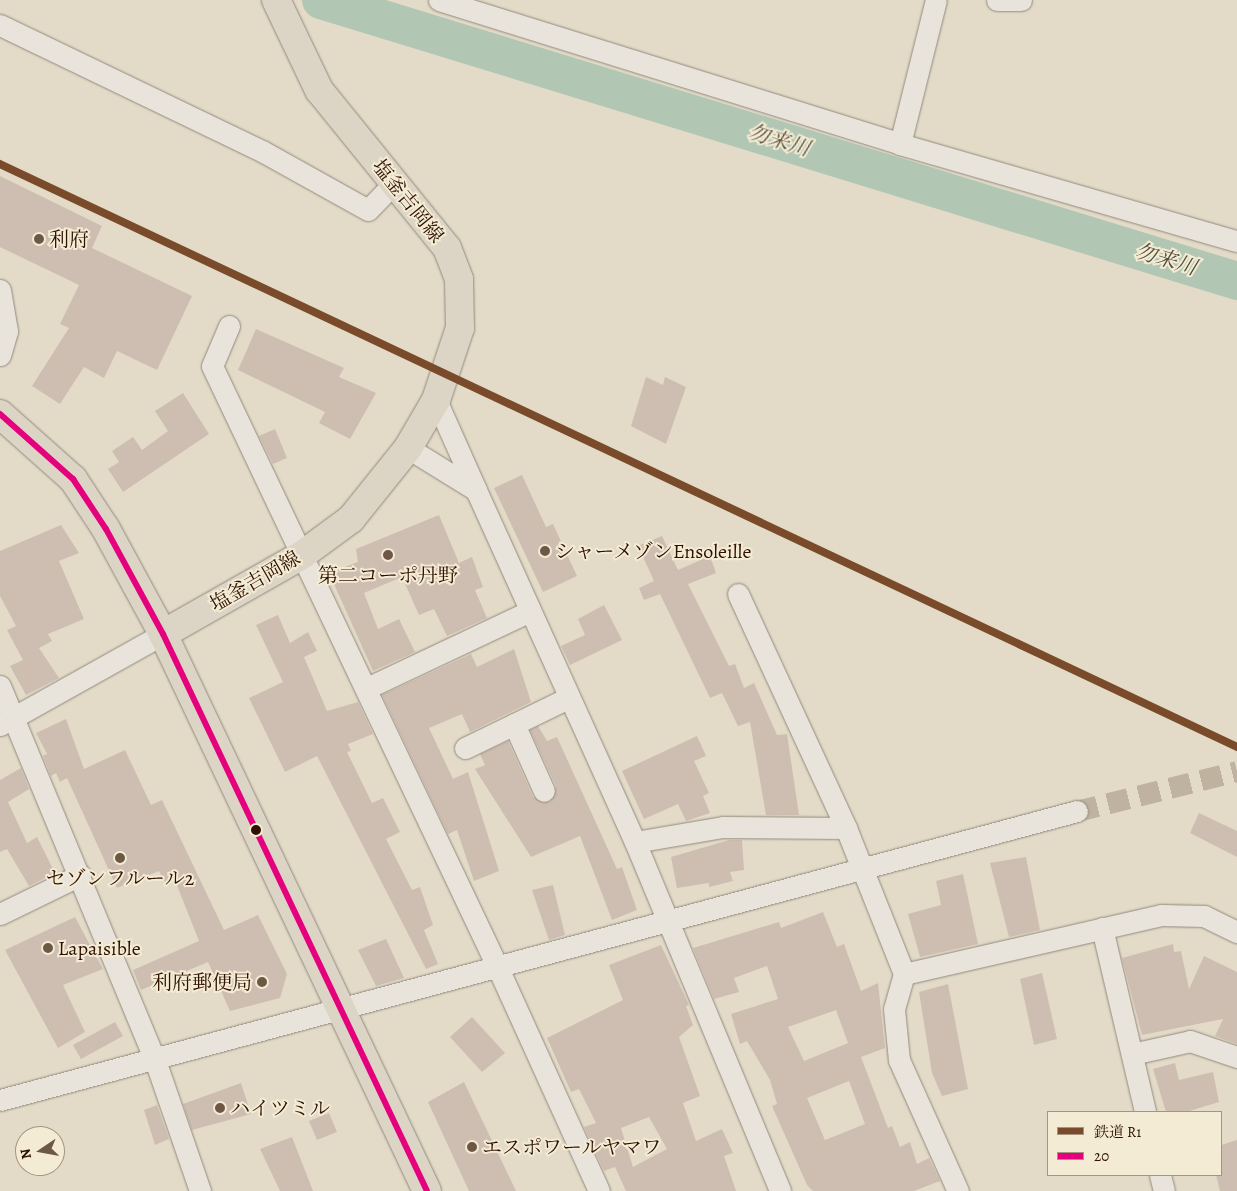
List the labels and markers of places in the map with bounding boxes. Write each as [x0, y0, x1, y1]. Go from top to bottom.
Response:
place label: 利府 [49, 227, 89, 251]
marker: 利府 [33, 233, 45, 245]
place label: シャーメゾンEnsoleille [555, 539, 753, 563]
marker: シャーメゾンEnsoleille [539, 545, 551, 557]
marker: 第二コーポ丹野 [382, 549, 394, 561]
place label: 第二コーポ丹野 [318, 563, 458, 587]
unlabelled marker [251, 825, 261, 835]
marker: セゾンフルール2 [114, 852, 126, 864]
place label: セゾンフルール2 [45, 866, 195, 890]
place label: Lapaisible [58, 936, 141, 960]
marker: Lapaisible [42, 942, 54, 954]
place label: 利府郵便局 [152, 970, 252, 994]
marker: 利府郵便局 [256, 976, 268, 988]
place label: ハイツミル [230, 1096, 330, 1120]
marker: ハイツミル [214, 1102, 226, 1114]
place label: エスポワールヤマワ [482, 1135, 662, 1159]
marker: エスポワールヤマワ [466, 1141, 478, 1153]

